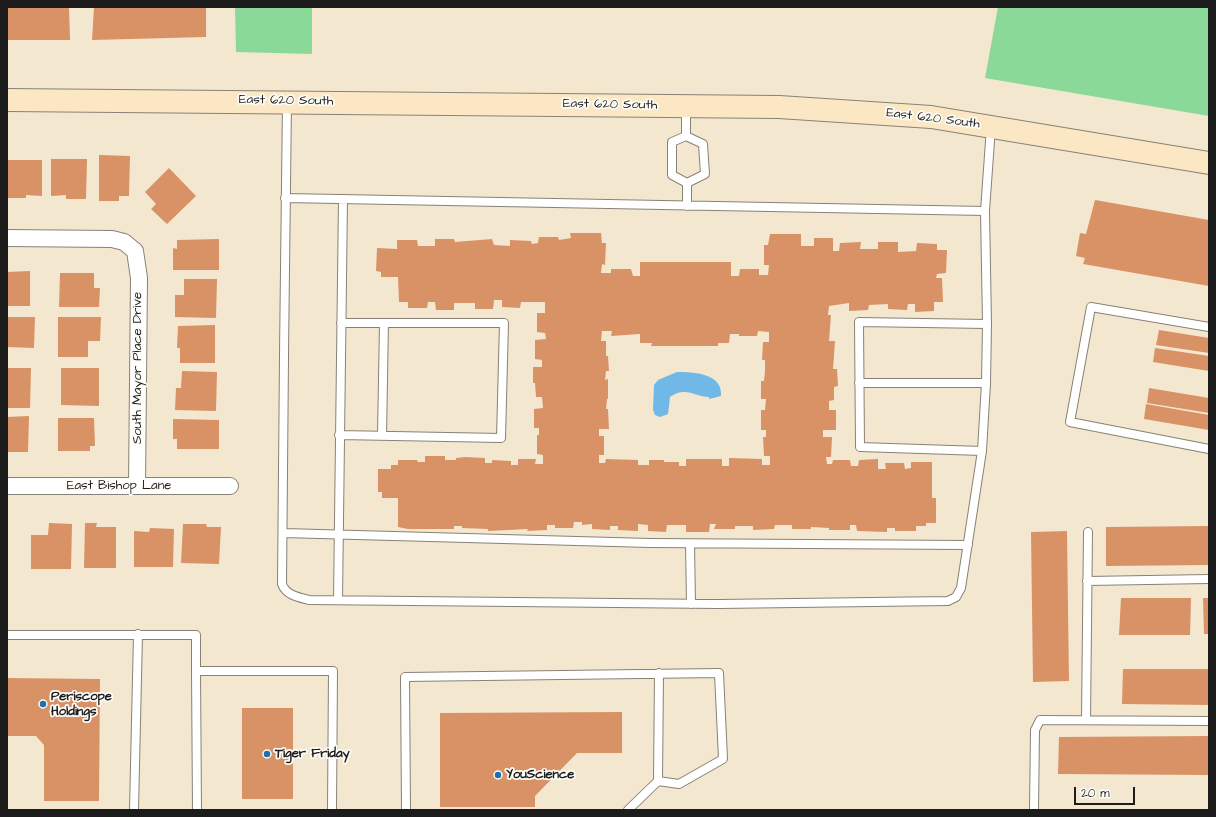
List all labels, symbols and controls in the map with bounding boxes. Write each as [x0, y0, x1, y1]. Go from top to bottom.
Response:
street label: East 620 South [239, 92, 333, 110]
street label: East 620 South [563, 96, 657, 114]
street label: East 620 South [885, 106, 981, 132]
street label: South Mayor Place Drive [130, 292, 146, 444]
street label: East Bishop Lane [67, 478, 171, 494]
place label: Periscope Holdings [51, 689, 112, 720]
marker: Periscope Holdings [38, 699, 48, 709]
place label: Tiger Friday [275, 746, 350, 762]
marker: Tiger Friday [262, 749, 272, 759]
place label: YouScience [506, 767, 574, 783]
marker: YouScience [493, 770, 503, 780]
scale bar [1076, 779, 1137, 805]
text: 20 m [1081, 785, 1110, 802]

